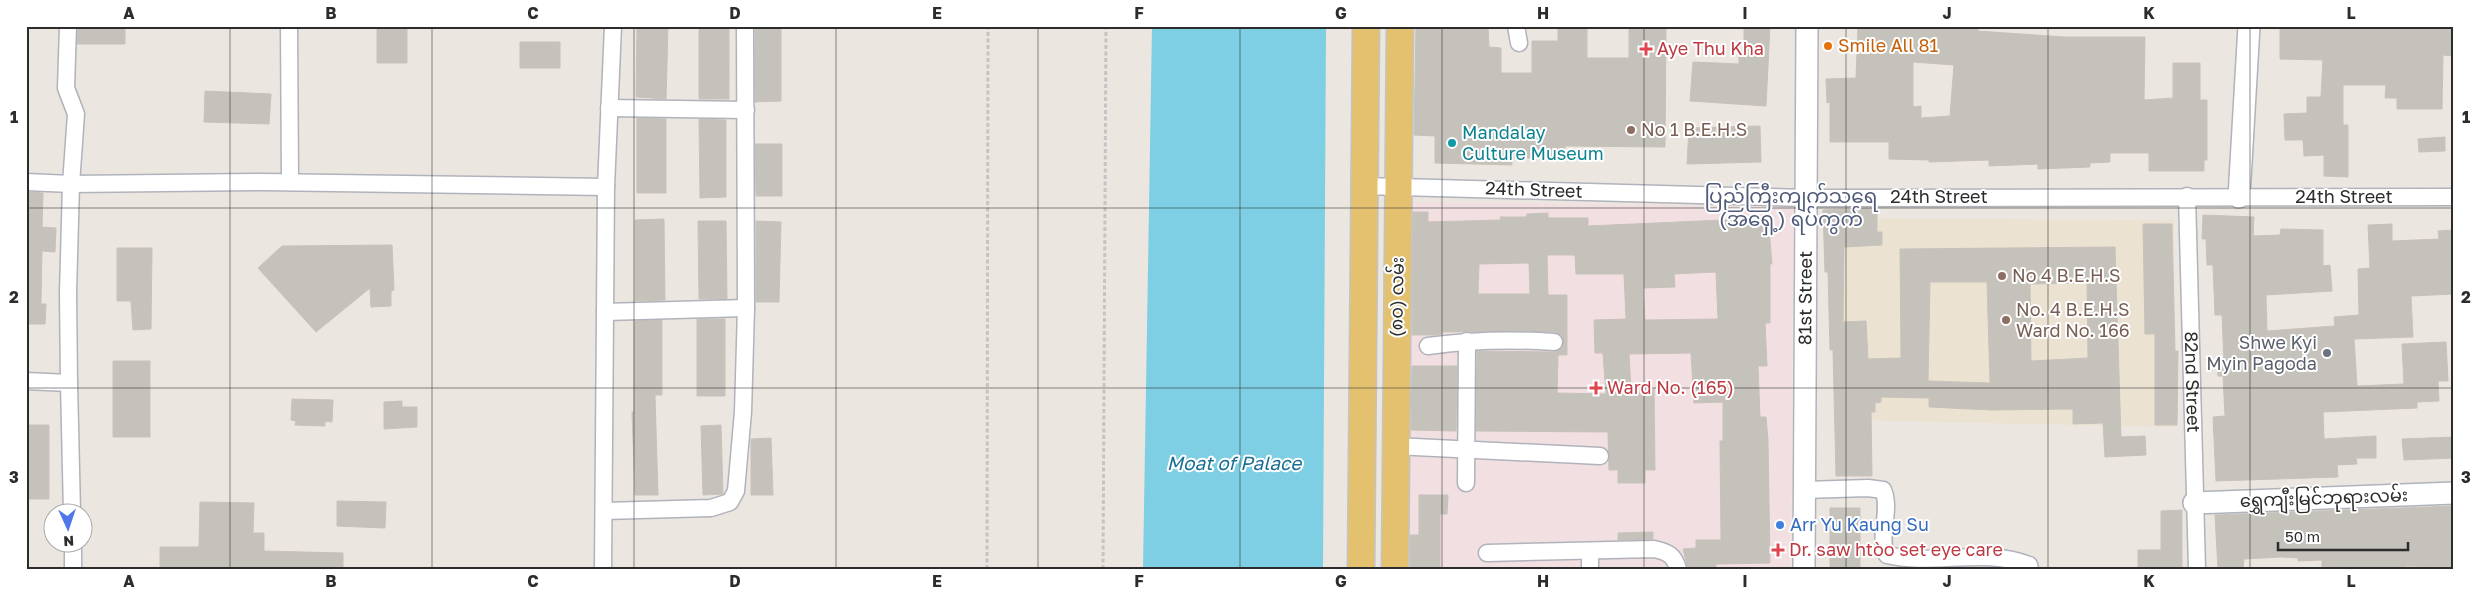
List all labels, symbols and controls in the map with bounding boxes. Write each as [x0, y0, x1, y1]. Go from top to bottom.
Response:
text: A [123, 3, 135, 23]
text: B [325, 3, 337, 23]
text: C [527, 3, 539, 23]
text: D [729, 3, 741, 23]
text: E [932, 3, 942, 23]
text: F [1134, 3, 1144, 23]
text: G [1335, 3, 1347, 23]
text: H [1537, 3, 1549, 23]
text: I [1742, 3, 1748, 23]
text: J [1942, 3, 1952, 23]
text: K [2143, 3, 2155, 23]
text: L [2346, 3, 2356, 23]
place label: Smile All 81 [1838, 34, 1938, 56]
place label: Aye Thu Kha [1657, 37, 1764, 59]
marker: Smile All 81 [1822, 40, 1834, 52]
marker: Aye Thu Kha [1639, 42, 1653, 56]
text: 1 [10, 107, 18, 127]
text: 1 [2462, 107, 2470, 127]
place label: No 1 B.E.H.S [1641, 118, 1747, 140]
place label: Mandalay Culture Museum [1462, 121, 1604, 164]
marker: No 1 B.E.H.S [1625, 124, 1637, 136]
marker: Mandalay Culture Museum [1446, 137, 1458, 149]
street label: 24th Street [1485, 176, 1583, 202]
district label: ပြည်ကြီးကျက်သရေ (အရှေ့) ရပ်ကွက် [1704, 182, 1879, 236]
street label: 24th Street [1890, 185, 1988, 207]
street label: 24th Street [2295, 185, 2393, 207]
street label: 81st Street [1793, 251, 1816, 345]
street label: (၈၀) လမ်း [1383, 257, 1408, 337]
place label: No 4 B.E.H.S [2012, 264, 2121, 286]
marker: No 4 B.E.H.S [1996, 270, 2008, 282]
text: 2 [9, 287, 19, 307]
text: 2 [2461, 287, 2471, 307]
place label: No. 4 B.E.H.S Ward No. 166 [2016, 298, 2130, 341]
marker: No. 4 B.E.H.S Ward No. 166 [2000, 314, 2012, 326]
street label: 82nd Street [2181, 331, 2205, 433]
place label: Shwe Kyi Myin Pagoda [2206, 331, 2317, 374]
marker: Shwe Kyi Myin Pagoda [2321, 347, 2333, 359]
place label: Ward No. (165) [1607, 376, 1734, 398]
marker: Ward No. (165) [1589, 381, 1603, 395]
water label: Moat of Palace [1167, 451, 1303, 474]
text: 3 [9, 467, 19, 487]
text: 3 [2461, 467, 2471, 487]
street label: ရွှေကျီးမြင်ဘုရားလမ်း [2239, 481, 2409, 516]
north arrow [42, 502, 92, 552]
place label: Arr Yu Kaung Su [1790, 513, 1929, 535]
marker: Arr Yu Kaung Su [1774, 519, 1786, 531]
scale bar [2278, 520, 2408, 552]
text: 50 m [2285, 527, 2320, 545]
text: N [63, 533, 74, 550]
place label: Dr. saw htòo set eye care [1789, 538, 2003, 560]
marker: Dr. saw htòo set eye care [1771, 543, 1785, 557]
text: A [123, 571, 135, 591]
text: B [325, 571, 337, 591]
text: C [527, 571, 539, 591]
text: D [729, 571, 741, 591]
text: E [932, 571, 942, 591]
text: F [1134, 571, 1144, 591]
text: G [1335, 571, 1347, 591]
text: H [1537, 571, 1549, 591]
text: I [1742, 571, 1748, 591]
text: J [1942, 571, 1952, 591]
text: K [2143, 571, 2155, 591]
text: L [2346, 571, 2356, 591]

